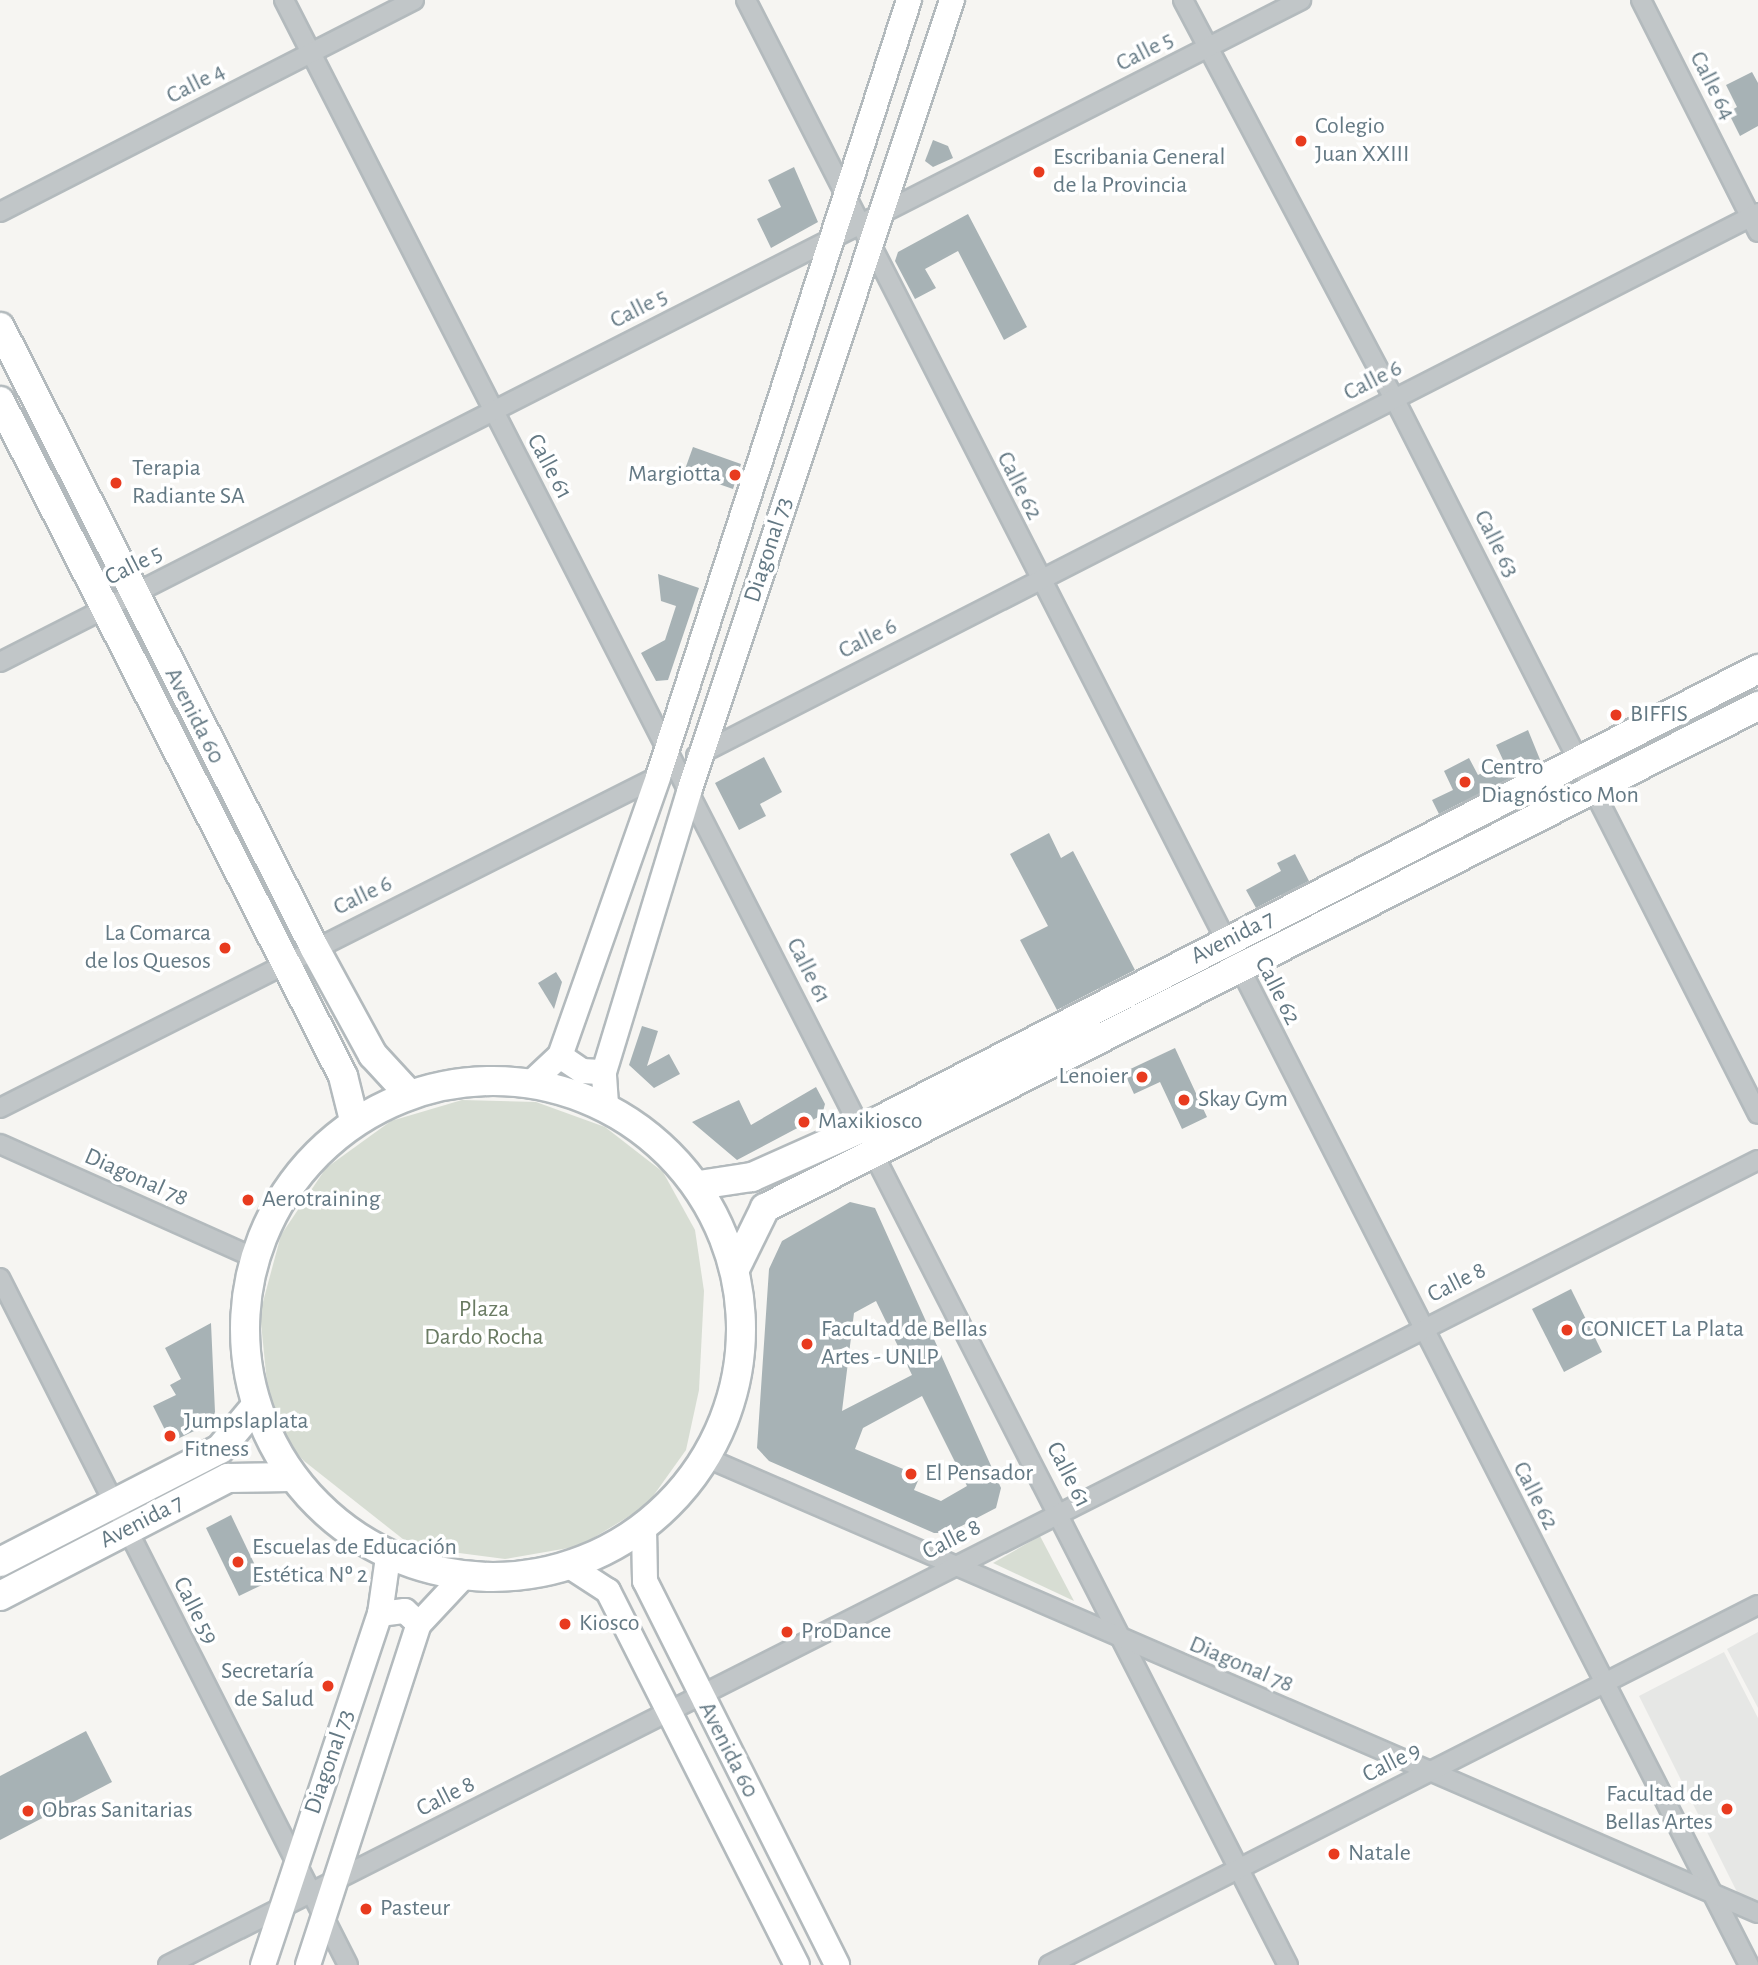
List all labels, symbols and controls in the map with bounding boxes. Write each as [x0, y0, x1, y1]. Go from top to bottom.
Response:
street label: Calle 5 [1112, 25, 1178, 79]
street label: Calle 64 [1683, 47, 1741, 125]
street label: Calle 4 [162, 57, 230, 111]
place label: Colegio Juan XXIII [1315, 113, 1409, 169]
marker: Colegio Juan XXIII [1293, 133, 1309, 149]
place label: Escribania General de la Provincia [1053, 144, 1225, 200]
marker: Escribania General de la Provincia [1031, 164, 1047, 180]
street label: Calle 5 [606, 282, 672, 336]
street label: Calle 6 [1339, 354, 1407, 408]
street label: Calle 61 [520, 429, 578, 505]
street label: Calle 62 [990, 447, 1048, 525]
place label: Terapia Radiante SA [132, 455, 245, 511]
place label: Margiotta [628, 461, 721, 489]
marker: Margiotta [727, 467, 743, 483]
marker: Terapia Radiante SA [106, 473, 126, 493]
street label: Diagonal 73 [738, 494, 800, 606]
street label: Calle 63 [1467, 506, 1525, 582]
street label: Calle 5 [101, 539, 167, 593]
street label: Calle 6 [834, 612, 902, 666]
street label: Avenida 60 [158, 663, 230, 769]
place label: BIFFIS [1630, 701, 1688, 729]
marker: BIFFIS [1608, 707, 1624, 723]
place label: Centro Diagnóstico Mon [1481, 754, 1639, 810]
marker: Centro Diagnóstico Mon [1455, 772, 1475, 792]
street label: Calle 6 [329, 870, 397, 922]
street label: Avenida 7 [1186, 905, 1280, 971]
place label: La Comarca de los Quesos [85, 920, 211, 976]
street label: Calle 61 [779, 933, 837, 1009]
marker: La Comarca de los Quesos [217, 940, 233, 956]
street label: Calle 62 [1248, 952, 1306, 1030]
place label: Lenoier [1058, 1063, 1128, 1091]
marker: Lenoier [1134, 1069, 1150, 1085]
place label: Skay Gym [1198, 1086, 1288, 1114]
marker: Skay Gym [1176, 1092, 1192, 1108]
place label: Maxikiosco [818, 1108, 922, 1136]
marker: Maxikiosco [796, 1114, 812, 1130]
street label: Diagonal 78 [80, 1142, 192, 1214]
place label: Aerotraining [262, 1186, 380, 1214]
marker: Aerotraining [240, 1192, 256, 1208]
street label: Calle 8 [1423, 1256, 1491, 1310]
park label: Plaza Dardo Rocha [424, 1296, 544, 1352]
place label: Facultad de Bellas Artes - UNLP [821, 1316, 987, 1372]
place label: CONICET La Plata [1581, 1316, 1744, 1344]
marker: CONICET La Plata [1559, 1322, 1575, 1338]
marker: Facultad de Bellas Artes - UNLP [799, 1336, 815, 1352]
place label: Jumpslaplata Fitness [184, 1408, 308, 1464]
marker: Jumpslaplata Fitness [162, 1428, 178, 1444]
street label: Calle 61 [1039, 1437, 1097, 1513]
street label: Calle 62 [1506, 1457, 1564, 1535]
place label: El Pensador [925, 1460, 1033, 1488]
marker: El Pensador [903, 1466, 919, 1482]
street label: Avenida 7 [95, 1489, 189, 1555]
street label: Calle 8 [918, 1513, 986, 1567]
place label: Escuelas de Educación Estética Nº 2 [252, 1534, 457, 1590]
marker: Escuelas de Educación Estética Nº 2 [230, 1554, 246, 1570]
street label: Calle 59 [166, 1572, 224, 1650]
place label: Kiosco [579, 1610, 640, 1638]
marker: Kiosco [557, 1616, 573, 1632]
place label: ProDance [801, 1618, 891, 1646]
marker: ProDance [779, 1624, 795, 1640]
street label: Diagonal 78 [1185, 1630, 1297, 1700]
place label: Secretaría de Salud [221, 1658, 314, 1714]
marker: Secretaría de Salud [320, 1678, 336, 1694]
street label: Avenida 60 [692, 1697, 764, 1803]
street label: Diagonal 73 [299, 1706, 361, 1818]
street label: Calle 9 [1358, 1736, 1426, 1790]
street label: Calle 8 [412, 1770, 480, 1824]
place label: Facultad de Bellas Artes [1605, 1781, 1713, 1837]
place label: Obras Sanitarias [42, 1797, 193, 1825]
marker: Facultad de Bellas Artes [1719, 1801, 1735, 1817]
marker: Obras Sanitarias [20, 1803, 36, 1819]
place label: Natale [1348, 1840, 1411, 1868]
marker: Natale [1326, 1846, 1342, 1862]
place label: Pasteur [380, 1895, 450, 1923]
marker: Pasteur [358, 1901, 374, 1917]

